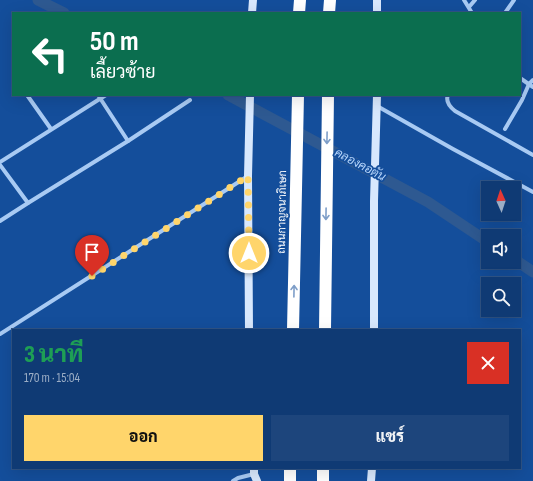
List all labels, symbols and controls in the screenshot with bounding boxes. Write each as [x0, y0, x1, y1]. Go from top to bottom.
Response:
text: 50 m [90, 25, 139, 58]
icon: left [24, 28, 76, 80]
text: เลี้ยวซ้าย [90, 62, 156, 83]
one-way arrow [323, 131, 331, 144]
water label: คลองคอตัน [332, 145, 389, 185]
street label: ถนนกาญจนาภิเษก [275, 170, 289, 254]
north arrow [481, 181, 521, 221]
map controls [481, 181, 521, 317]
one-way arrow [322, 207, 330, 220]
button: sound [481, 229, 521, 269]
position arrow [228, 232, 270, 274]
pin [75, 235, 109, 276]
icon: arrive [81, 241, 103, 263]
button: search [481, 277, 521, 317]
one-way arrow [290, 285, 298, 298]
text: 3 นาที [24, 340, 83, 369]
button: close [467, 342, 509, 384]
text: 170 m · 15:04 [24, 370, 80, 386]
button: ออก [24, 415, 263, 461]
button: แชร์ [271, 415, 509, 461]

